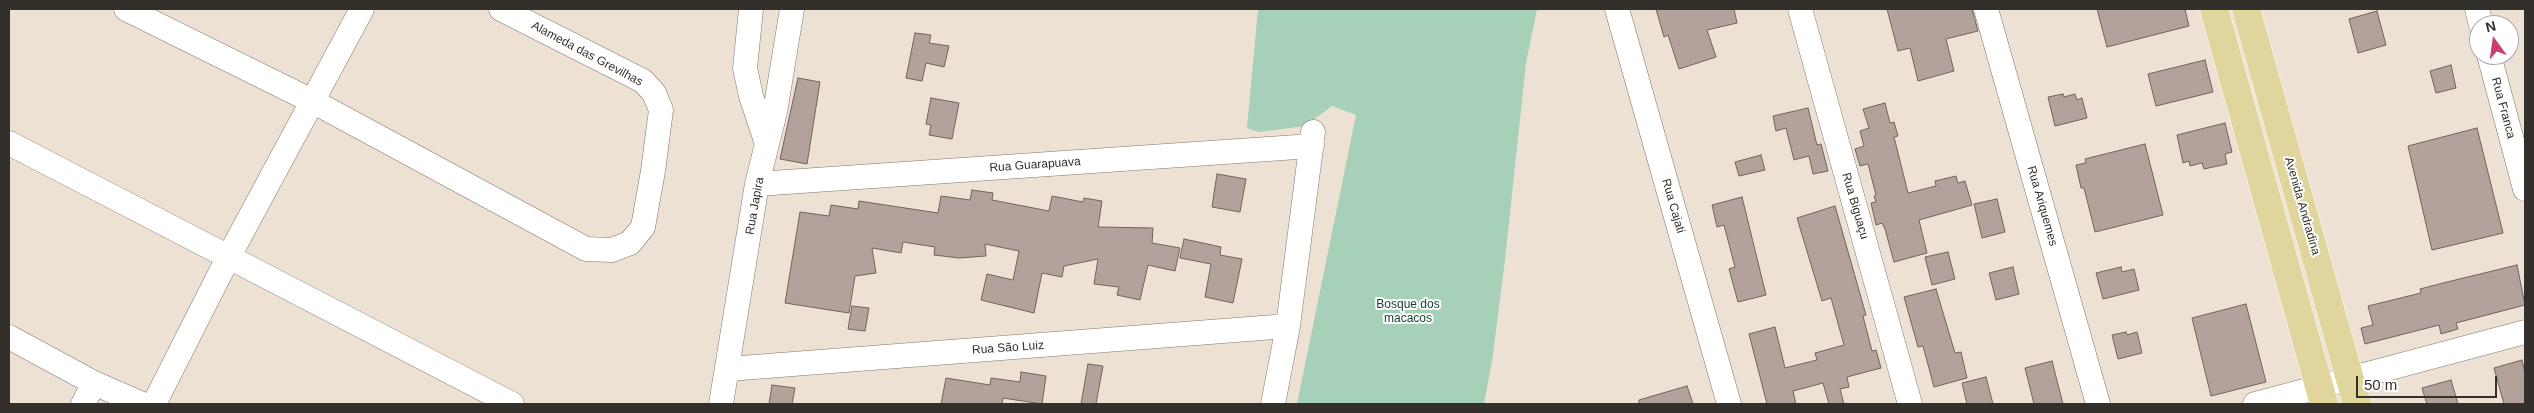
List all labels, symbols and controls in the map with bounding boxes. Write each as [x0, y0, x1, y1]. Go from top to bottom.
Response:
north arrow [2469, 15, 2519, 65]
text: N [2484, 17, 2497, 35]
street label: Alameda das Grevilhas [529, 19, 645, 89]
street label: Rua Franca [2488, 76, 2518, 140]
street label: Rua Guarapuava [989, 155, 1081, 175]
street label: Avenida Andradina [2281, 155, 2323, 257]
street label: Rua Ariquemes [2024, 164, 2060, 248]
street label: Rua Biguaçu [1839, 171, 1871, 241]
street label: Rua Japira [743, 176, 767, 236]
street label: Rua Cajati [1658, 177, 1688, 235]
park label: Bosque dos macacos [1376, 298, 1440, 326]
street label: Rua São Luiz [972, 338, 1044, 358]
scale bar [2359, 366, 2500, 398]
text: 50 m [2364, 376, 2397, 393]

